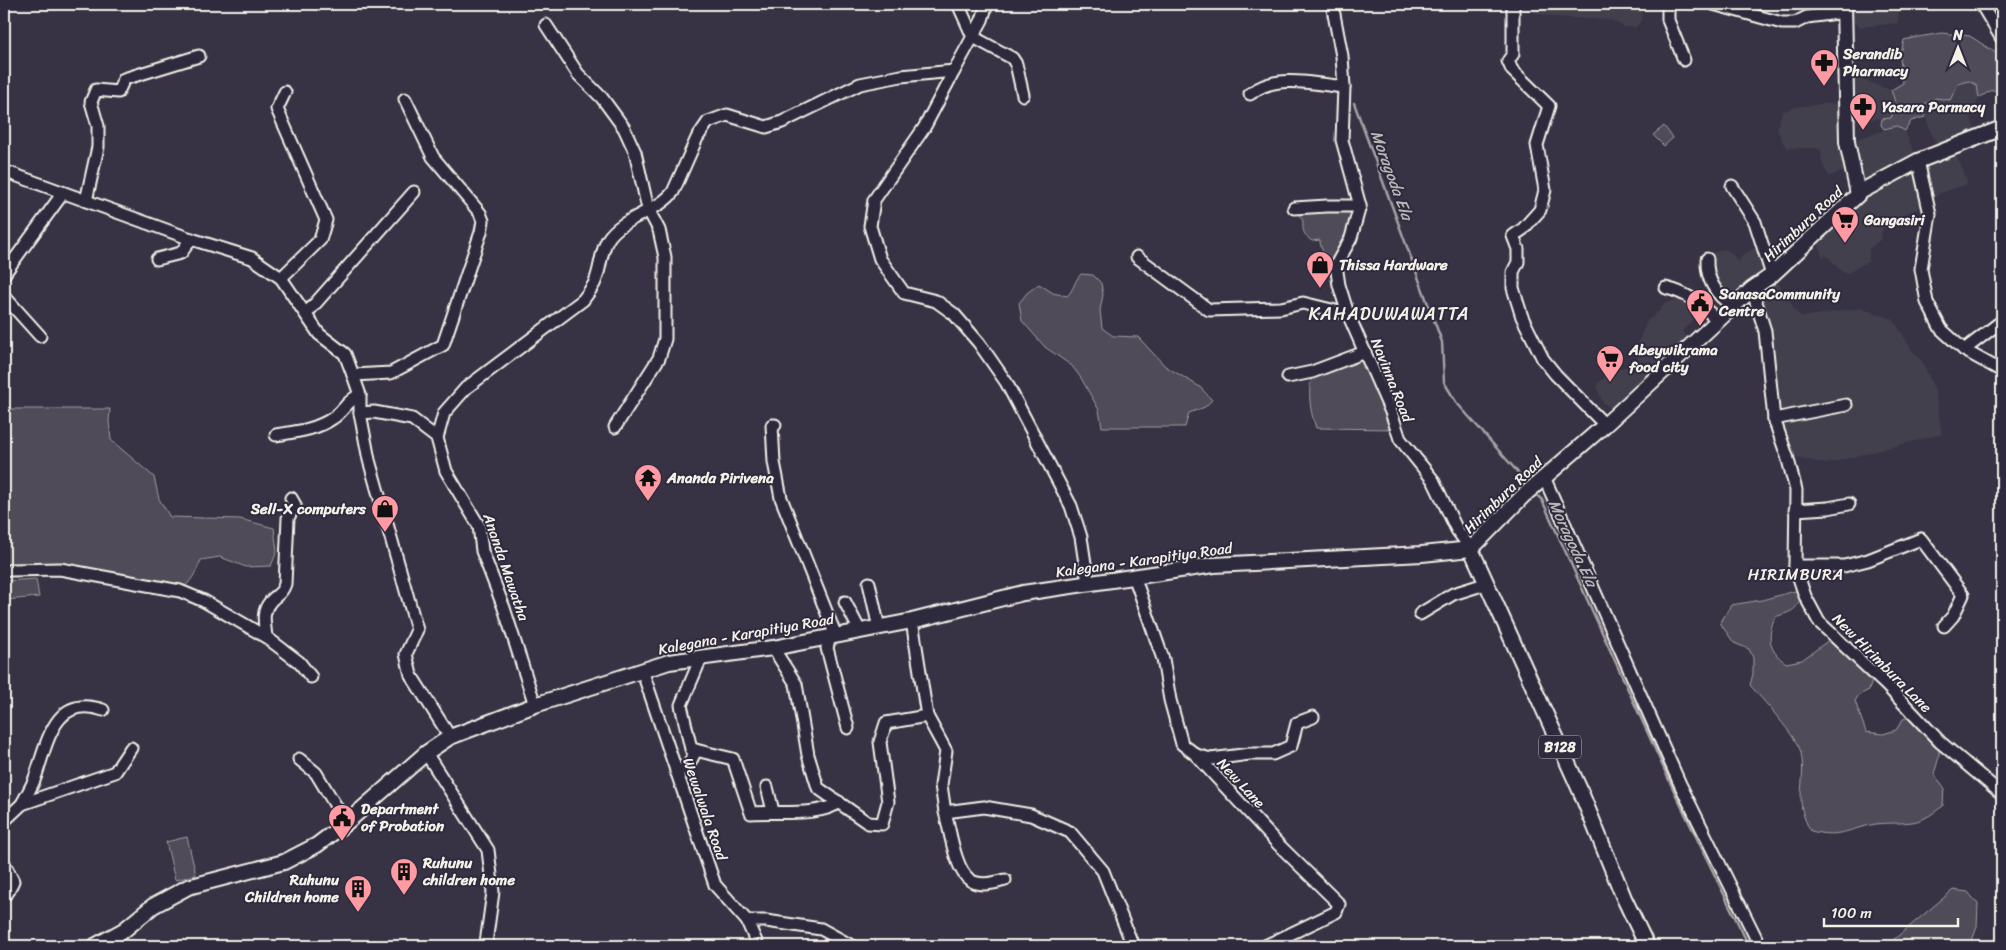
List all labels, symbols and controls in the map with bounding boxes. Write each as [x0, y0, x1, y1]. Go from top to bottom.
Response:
north arrow [1934, 22, 1984, 72]
text: N [1952, 23, 1963, 48]
place label: Serandib Pharmacy [1842, 41, 1909, 84]
pharmacy icon: Serandib Pharmacy [1809, 48, 1839, 87]
pharmacy icon: Yasara Parmacy [1848, 92, 1878, 131]
place label: Yasara Parmacy [1882, 94, 1986, 120]
water label: Moragoda Ela [1362, 126, 1422, 226]
street label: Hirimbura Road [1757, 179, 1850, 268]
supermarket icon: Gangasiri [1830, 205, 1860, 244]
place label: Gangasiri [1863, 207, 1926, 233]
shop icon: Thissa Hardware [1305, 250, 1335, 289]
place label: Thissa Hardware [1339, 252, 1448, 278]
place label: SanasaCommunity Centre [1718, 281, 1841, 324]
public building icon: SanasaCommunity Centre [1685, 288, 1715, 327]
district label: KAHADUWAWATTA [1308, 298, 1470, 330]
street label: Navinna Road [1363, 334, 1421, 427]
place label: Abeywikrama food city [1628, 337, 1718, 380]
supermarket icon: Abeywikrama food city [1595, 344, 1625, 383]
street label: Hirimbura Road [1457, 449, 1550, 540]
temple icon: Ananda Pirivena [633, 463, 663, 502]
place label: Ananda Pirivena [666, 465, 774, 491]
shop icon: Sell-X computers [370, 494, 400, 533]
water label: Moragoda Ela [1540, 494, 1607, 593]
place label: Sell-X computers [250, 496, 367, 522]
street label: Ananda Mawatha [475, 509, 537, 625]
street label: Kalegana - Karapitiya Road [1054, 535, 1235, 585]
district label: HIRIMBURA [1748, 560, 1844, 589]
street label: Kalegana - Karapitiya Road [656, 606, 837, 662]
street label: New Hirimbura Lane [1826, 607, 1938, 719]
road number: B128 [1539, 736, 1581, 759]
street label: New Lane [1210, 751, 1272, 815]
street label: Wewalwala Road [675, 754, 735, 865]
place label: Department of Probation [361, 796, 445, 839]
public building icon: Department of Probation [327, 803, 357, 842]
place label: Ruhunu children home [422, 850, 515, 893]
building icon: Ruhunu children home [389, 857, 419, 896]
place label: Ruhunu Children home [244, 867, 340, 910]
building icon: Ruhunu Children home [343, 874, 373, 913]
scale bar [1824, 895, 1957, 927]
text: 100 m [1831, 900, 1872, 926]

